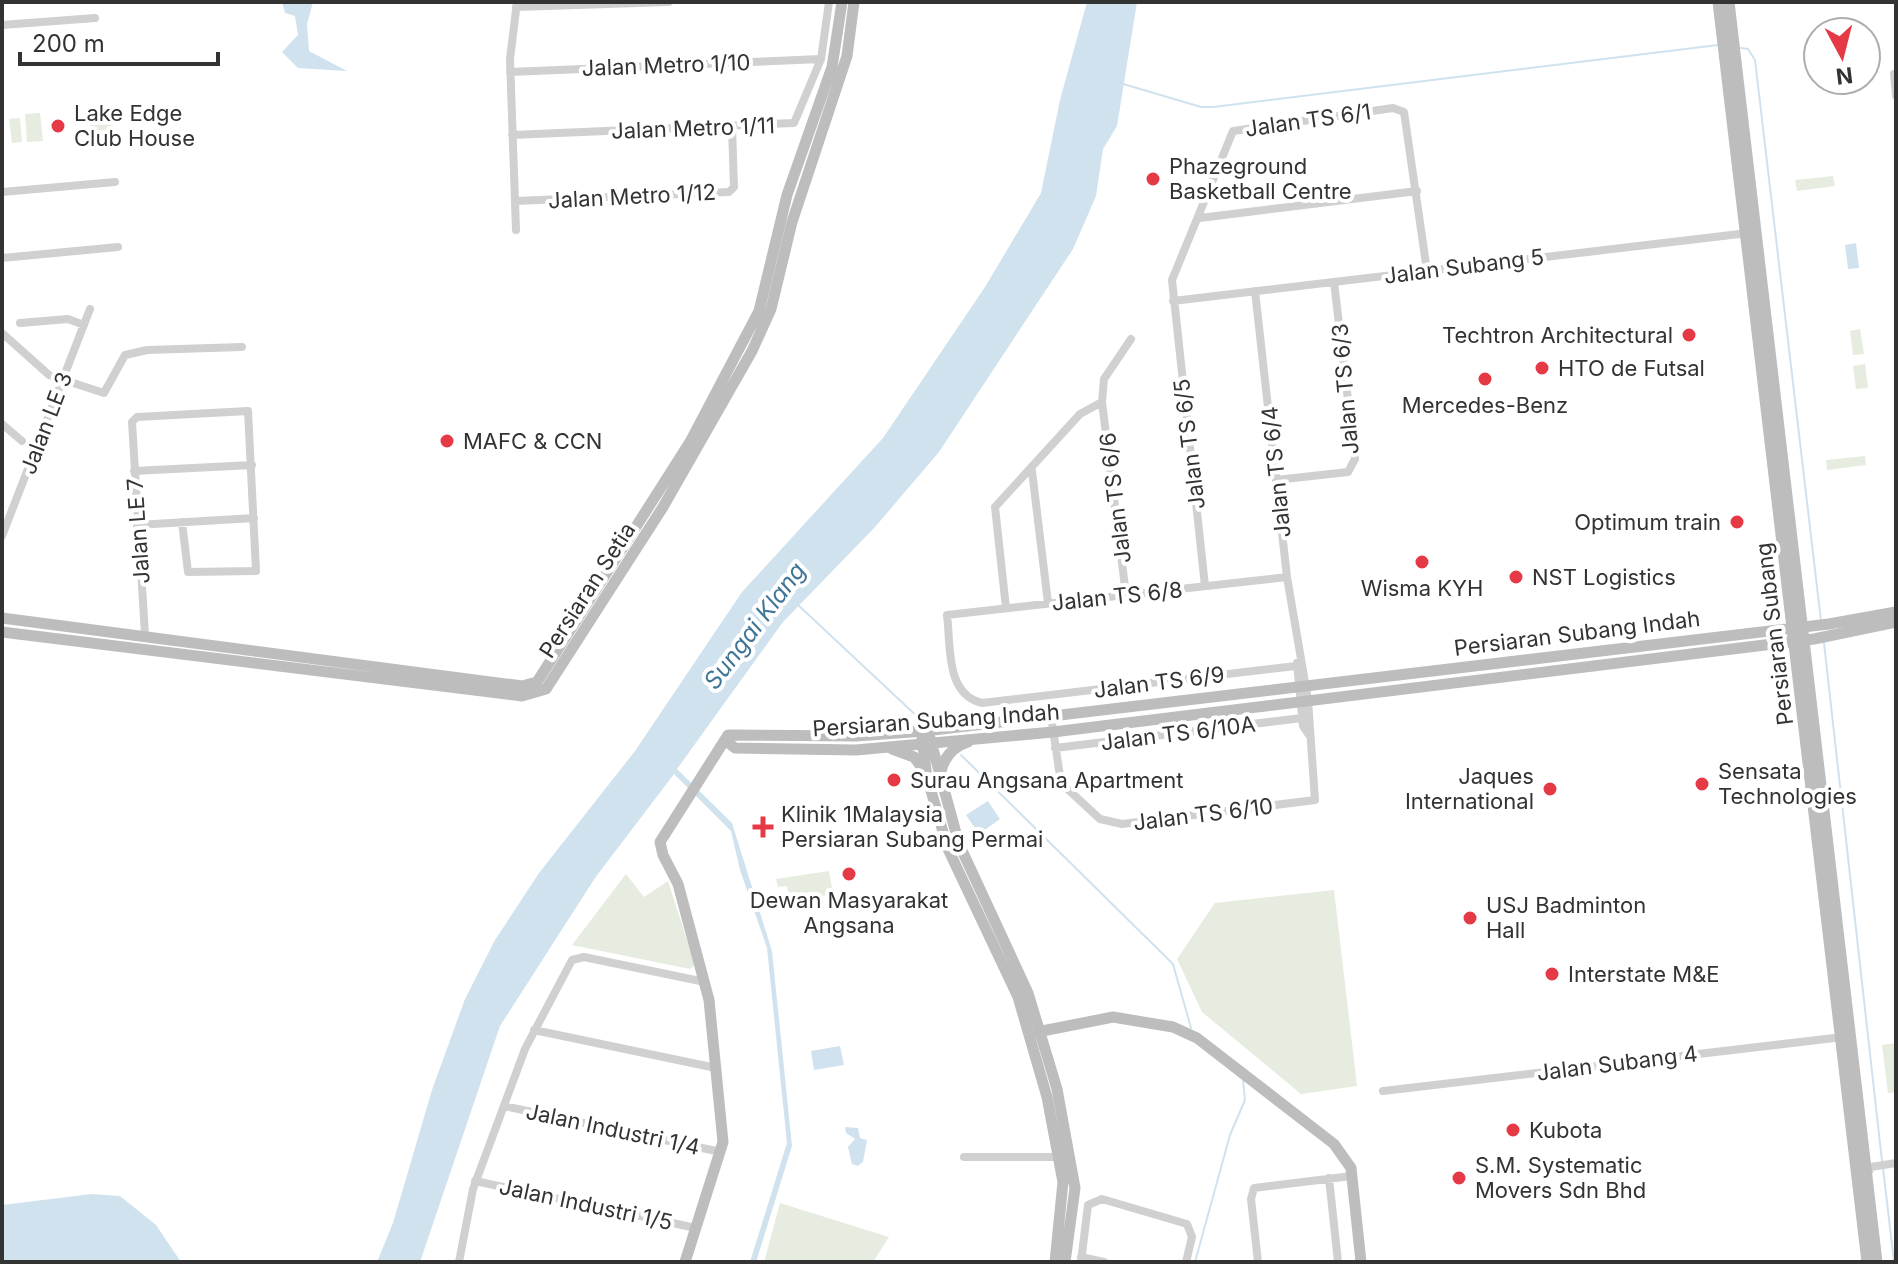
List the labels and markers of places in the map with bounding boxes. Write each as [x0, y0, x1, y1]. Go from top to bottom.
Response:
place label: Lake Edge Club House [74, 100, 195, 151]
marker: Lake Edge Club House [49, 117, 67, 135]
place label: Phazeground Basketball Centre [1169, 153, 1352, 204]
marker: Phazeground Basketball Centre [1144, 170, 1162, 188]
place label: Techtron Architectural [1442, 322, 1673, 348]
marker: Techtron Architectural [1680, 326, 1698, 344]
place label: HTO de Futsal [1558, 355, 1705, 381]
marker: HTO de Futsal [1533, 359, 1551, 377]
marker: Mercedes-Benz [1476, 370, 1494, 388]
place label: Mercedes-Benz [1402, 392, 1568, 418]
place label: MAFC & CCN [463, 428, 602, 454]
marker: MAFC & CCN [438, 432, 456, 450]
place label: Optimum train [1574, 509, 1721, 535]
marker: Optimum train [1728, 513, 1746, 531]
marker: Wisma KYH [1413, 553, 1431, 571]
place label: NST Logistics [1532, 564, 1676, 590]
marker: NST Logistics [1507, 568, 1525, 586]
place label: Wisma KYH [1361, 575, 1483, 601]
place label: Sensata Technologies [1718, 758, 1857, 809]
place label: Jaques International [1405, 763, 1534, 814]
place label: Surau Angsana Apartment [910, 767, 1183, 793]
marker: Surau Angsana Apartment [885, 771, 903, 789]
marker: Sensata Technologies [1693, 775, 1711, 793]
marker: Jaques International [1541, 780, 1559, 798]
place label: Klinik 1Malaysia Persiaran Subang Permai [781, 801, 1043, 852]
marker: Klinik 1Malaysia Persiaran Subang Permai [752, 816, 774, 838]
marker: Dewan Masyarakat Angsana [840, 865, 858, 883]
place label: Dewan Masyarakat Angsana [750, 887, 948, 938]
place label: USJ Badminton Hall [1486, 892, 1646, 943]
marker: USJ Badminton Hall [1461, 909, 1479, 927]
place label: Interstate M&E [1568, 961, 1720, 987]
marker: Interstate M&E [1543, 965, 1561, 983]
place label: Kubota [1529, 1117, 1602, 1143]
marker: Kubota [1504, 1121, 1522, 1139]
place label: S.M. Systematic Movers Sdn Bhd [1475, 1152, 1646, 1203]
marker: S.M. Systematic Movers Sdn Bhd [1450, 1169, 1468, 1187]

